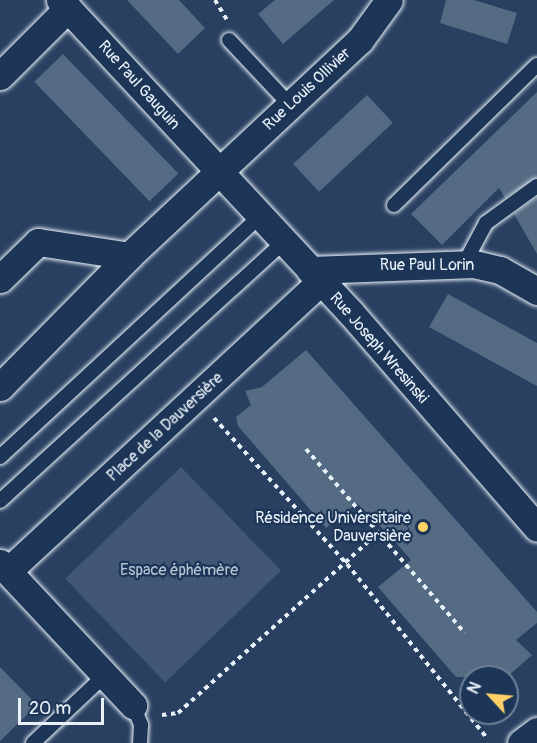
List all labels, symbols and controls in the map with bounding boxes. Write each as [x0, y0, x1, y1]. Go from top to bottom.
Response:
street label: Rue Paul Gauguin [94, 37, 184, 133]
street label: Rue Louis Ollivier [259, 44, 355, 134]
street label: Rue Paul Lorin [380, 255, 474, 275]
street label: Rue Joseph Wresinski [326, 289, 432, 407]
street label: Place de la Dauversière [103, 368, 227, 486]
place label: Résidence Universitaire Dauversière [255, 508, 411, 546]
marker: Résidence Universitaire Dauversière [416, 520, 430, 534]
park label: Espace éphémère [120, 560, 238, 580]
north arrow [459, 665, 519, 725]
text: N [463, 679, 486, 697]
scale bar [21, 686, 106, 724]
text: 20 m [29, 697, 71, 720]

